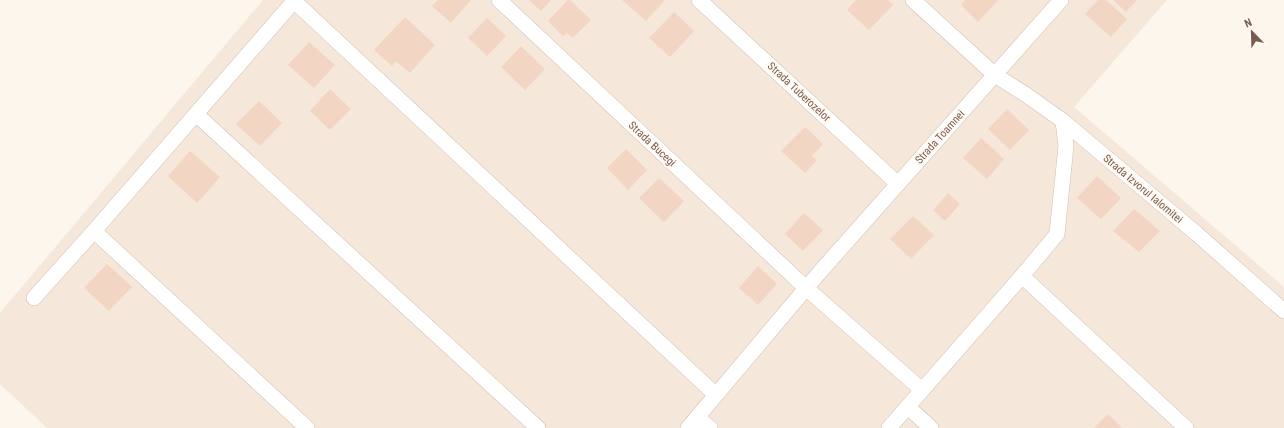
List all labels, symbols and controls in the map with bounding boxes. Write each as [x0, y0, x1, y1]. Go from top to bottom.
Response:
north arrow [1232, 12, 1272, 52]
text: N [1243, 16, 1254, 31]
street label: Strada Tuberozelor [765, 59, 834, 125]
street label: Strada Toamnei [913, 107, 967, 167]
street label: Strada Bucegi [626, 119, 678, 169]
street label: Strada Izvorul Ialomitei [1101, 152, 1185, 226]

